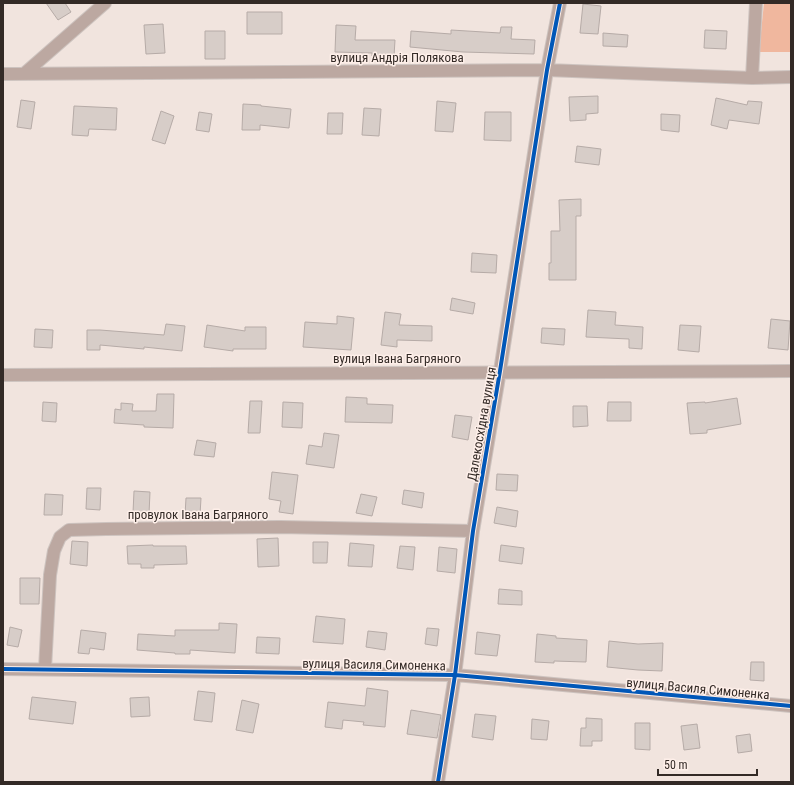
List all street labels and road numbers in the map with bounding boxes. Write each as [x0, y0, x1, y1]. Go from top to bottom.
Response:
street label: вулиця Андрія Полякова [330, 50, 464, 65]
street label: вулиця Івана Багряного [333, 351, 461, 366]
street label: Далекосхідна вулиця [464, 366, 499, 482]
street label: провулок Івана Багряного [128, 507, 268, 522]
street label: вулиця Василя Симоненка [302, 656, 446, 673]
street label: вулиця Василя Симоненка [626, 675, 770, 702]

